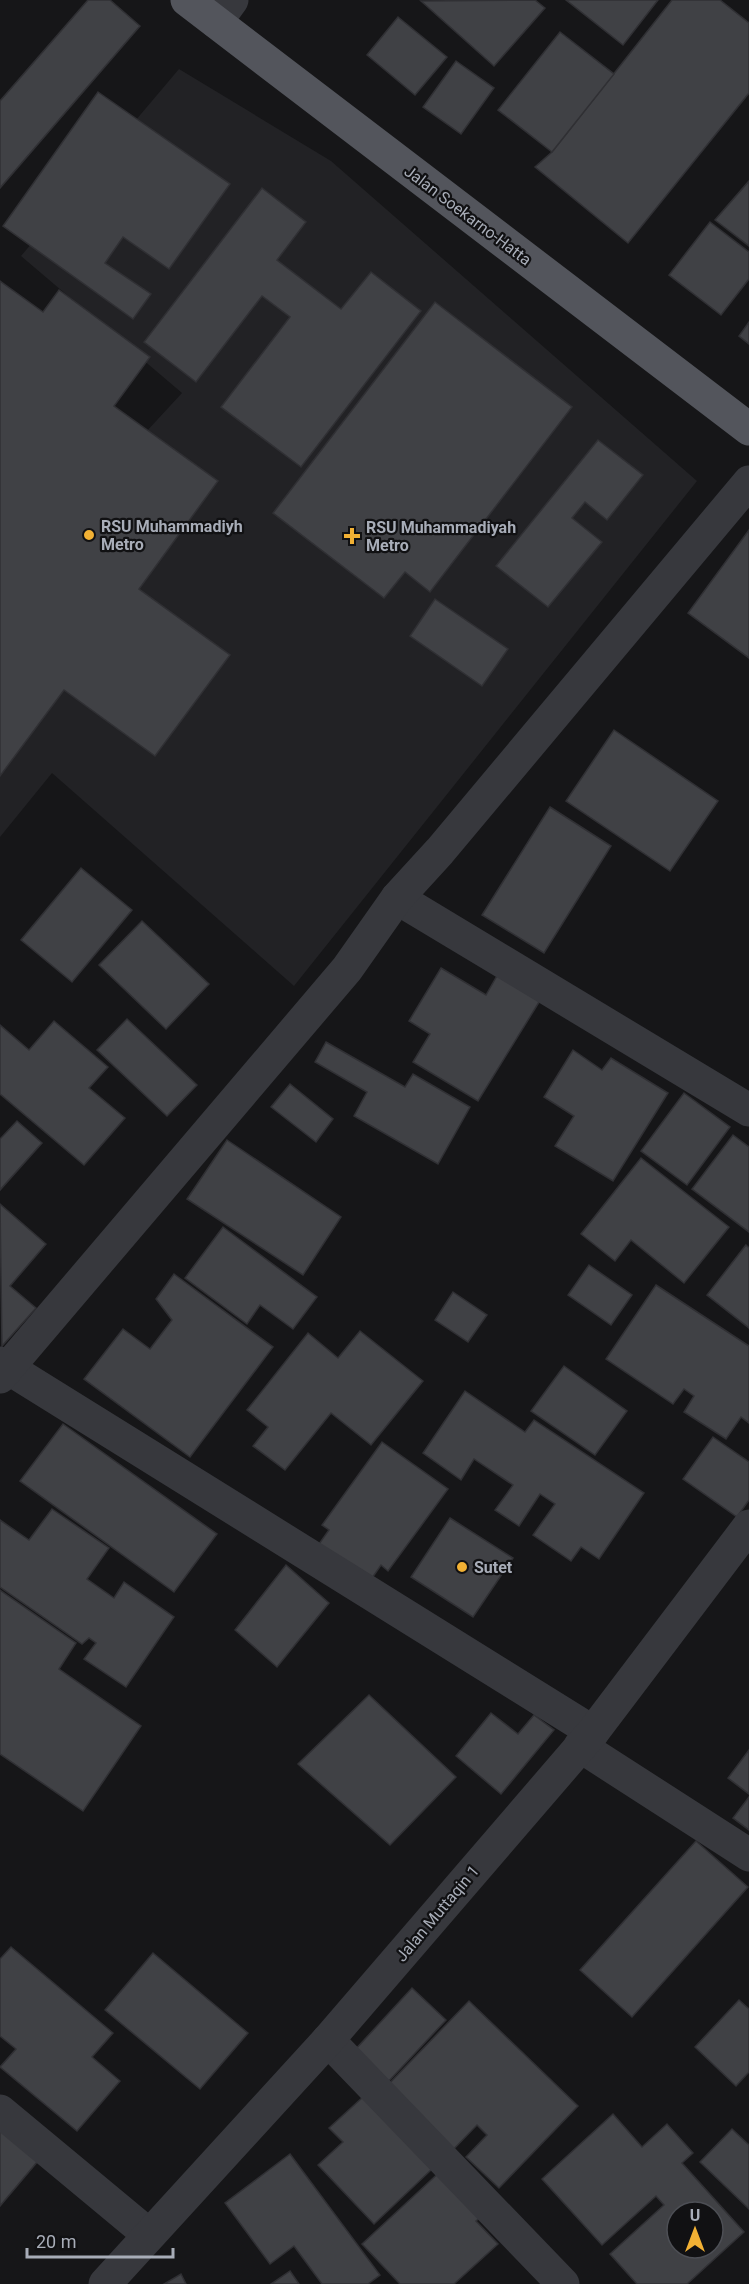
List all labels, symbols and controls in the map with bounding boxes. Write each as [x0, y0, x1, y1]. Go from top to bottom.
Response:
street label: Jalan Soekarno-Hatta [401, 161, 535, 269]
place label: RSU Muhammadiyh Metro [101, 517, 243, 554]
place label: RSU Muhammadiyah Metro [366, 518, 516, 555]
marker: RSU Muhammadiyah Metro [343, 527, 361, 545]
marker: RSU Muhammadiyh Metro [82, 528, 96, 542]
place label: Sutet [474, 1558, 513, 1577]
marker: Sutet [455, 1560, 469, 1574]
street label: Jalan Muttaqin 1 [392, 1861, 483, 1965]
north arrow [665, 2200, 725, 2260]
text: U [690, 2206, 700, 2225]
scale bar [27, 2221, 172, 2259]
text: 20 m [36, 2231, 76, 2252]

